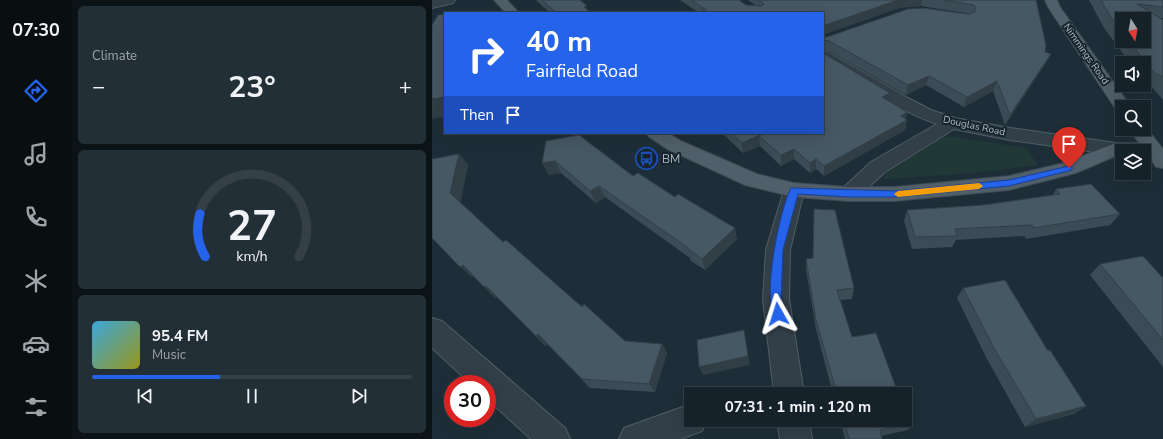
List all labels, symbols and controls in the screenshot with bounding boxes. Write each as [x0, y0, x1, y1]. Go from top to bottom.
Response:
north arrow [1115, 12, 1151, 48]
map controls [1115, 12, 1151, 180]
text: 07:30 [12, 18, 60, 42]
street label: Nimmings Road [1060, 21, 1112, 87]
text: 40 m [526, 23, 592, 61]
icon: right [460, 28, 512, 80]
text: Climate [92, 47, 137, 65]
button: sound [1115, 56, 1151, 92]
text: Fairfield Road [526, 59, 638, 83]
text: 23° [228, 67, 276, 108]
text: − [92, 72, 105, 102]
text: + [399, 72, 412, 102]
icon: directions [22, 77, 50, 105]
button: search [1115, 100, 1151, 136]
icon: arrive [502, 104, 524, 126]
text: Then [460, 105, 494, 125]
street label: Douglas Road [942, 113, 1007, 139]
pin [1052, 127, 1086, 168]
icon: arrive [1058, 133, 1080, 155]
icon: music [22, 140, 50, 168]
button: layers [1115, 144, 1151, 180]
bus stop icon: BM [634, 146, 660, 172]
place label: BM [662, 151, 680, 167]
text: 27 [227, 198, 277, 255]
icon: phone [22, 203, 50, 231]
text: km/h [236, 247, 268, 266]
icon: climate [22, 267, 50, 295]
position arrow [757, 293, 799, 335]
text: 95.4 FM [152, 326, 208, 346]
icon: car [22, 330, 50, 358]
text: Music [152, 346, 186, 364]
speed limit sign: 30 [444, 375, 496, 427]
icon: previous [134, 385, 156, 407]
icon: pause [241, 385, 263, 407]
icon: next [348, 385, 370, 407]
icon: filters [22, 393, 50, 421]
text: 07:31 · 1 min · 120 m [725, 397, 871, 417]

